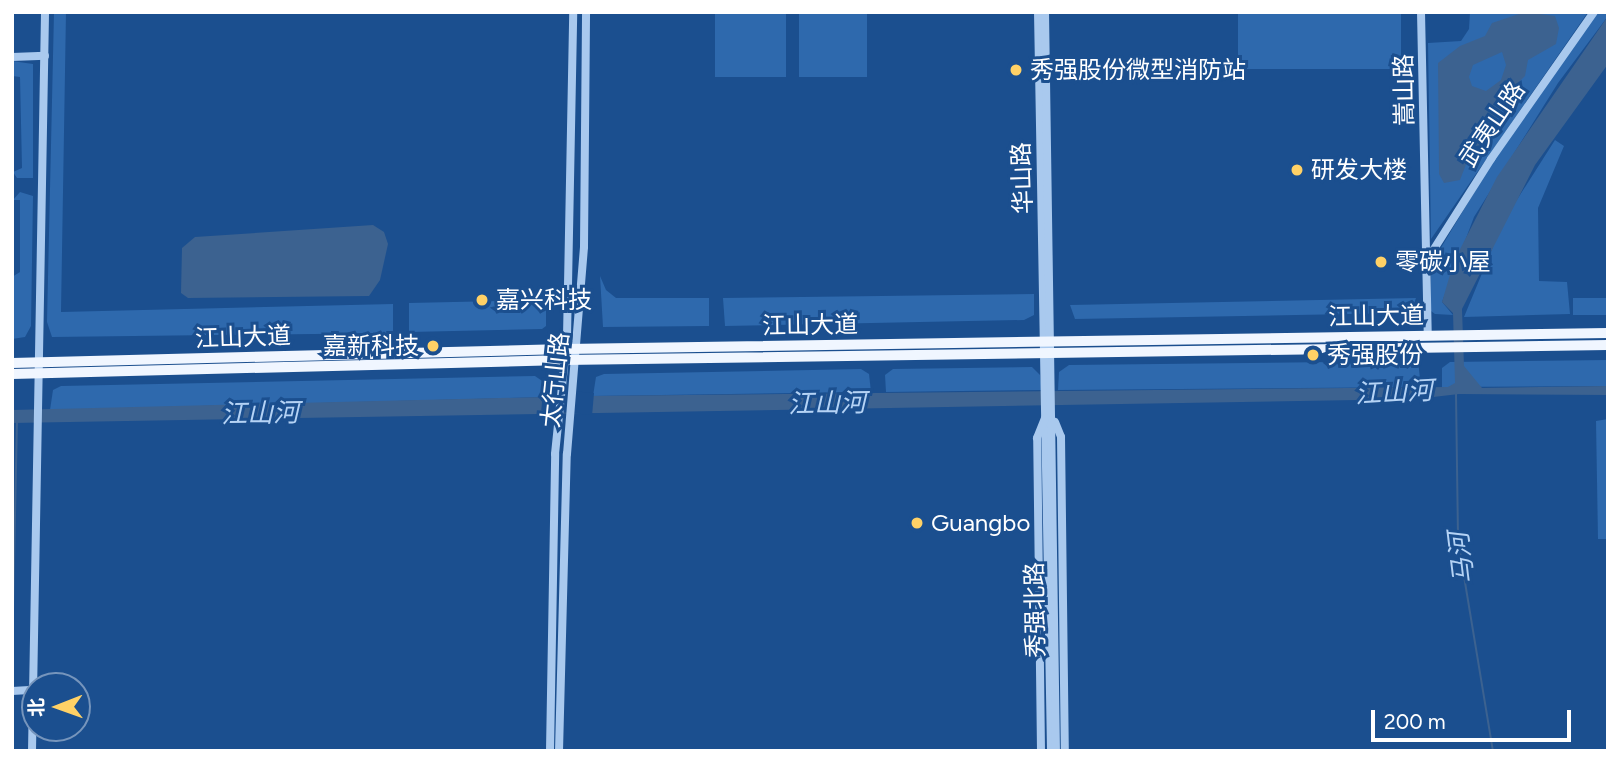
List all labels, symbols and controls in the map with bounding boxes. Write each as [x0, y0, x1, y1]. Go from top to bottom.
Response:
street label: 嵩山路 [1389, 54, 1419, 126]
place label: 秀强股份微型消防站 [1030, 56, 1246, 84]
marker: 秀强股份微型消防站 [1008, 62, 1024, 78]
street label: 武夷山路 [1453, 76, 1531, 172]
street label: 华山路 [1006, 142, 1038, 214]
place label: 研发大楼 [1311, 156, 1407, 184]
marker: 研发大楼 [1289, 162, 1305, 178]
place label: 零碳小屋 [1395, 248, 1491, 276]
marker: 零碳小屋 [1373, 254, 1389, 270]
place label: 嘉兴科技 [496, 286, 592, 314]
marker: 嘉兴科技 [474, 292, 490, 308]
street label: 江山大道 [1328, 301, 1424, 331]
street label: 江山大道 [762, 310, 858, 340]
street label: 江山大道 [195, 321, 291, 353]
street label: 太行山路 [536, 331, 574, 429]
place label: 嘉新科技 [323, 332, 419, 360]
marker: 嘉新科技 [425, 338, 441, 354]
place label: 秀强股份 [1327, 341, 1423, 369]
marker: 秀强股份 [1305, 347, 1321, 363]
water label: 江山河 [1354, 375, 1434, 411]
water label: 江山河 [788, 388, 866, 420]
water label: 江山河 [221, 398, 299, 430]
place label: Guangbo [931, 509, 1030, 537]
marker: Guangbo [909, 515, 925, 531]
water label: 马河 [1443, 530, 1481, 586]
street label: 秀强北路 [1020, 562, 1050, 658]
north arrow [21, 672, 91, 742]
scale bar [1375, 696, 1574, 740]
text: 北 [25, 698, 48, 717]
text: 200 m [1384, 709, 1446, 734]

